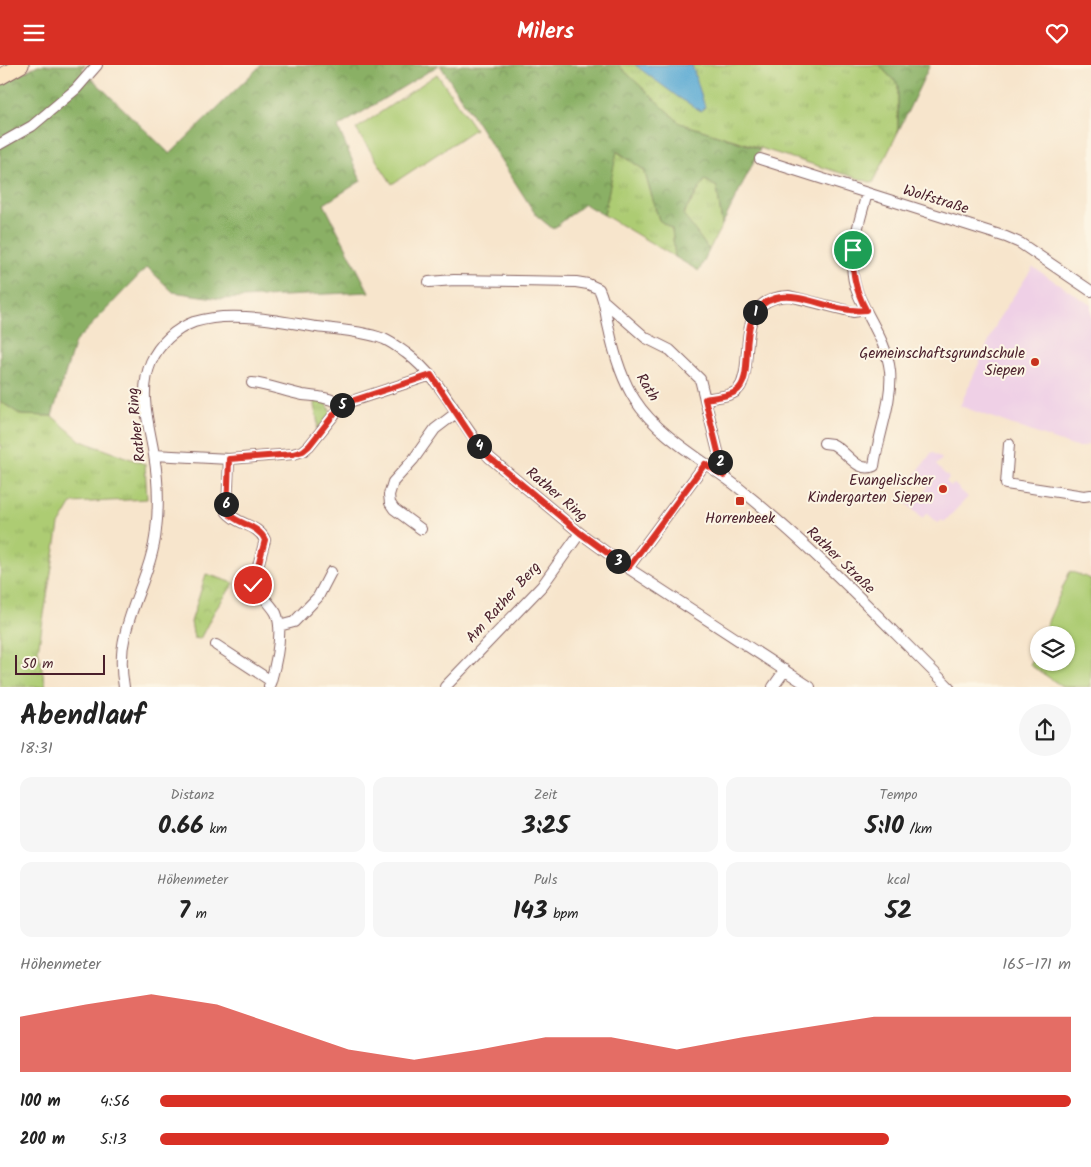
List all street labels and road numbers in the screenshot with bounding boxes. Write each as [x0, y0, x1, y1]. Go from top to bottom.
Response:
street label: Wolfstraße [900, 179, 972, 221]
street label: Rath [629, 369, 665, 406]
street label: Rather Ring [121, 386, 153, 463]
street label: Rather Ring [520, 462, 593, 528]
street label: Rather Straße [800, 521, 881, 600]
street label: Am Rather Berg [460, 556, 547, 649]

